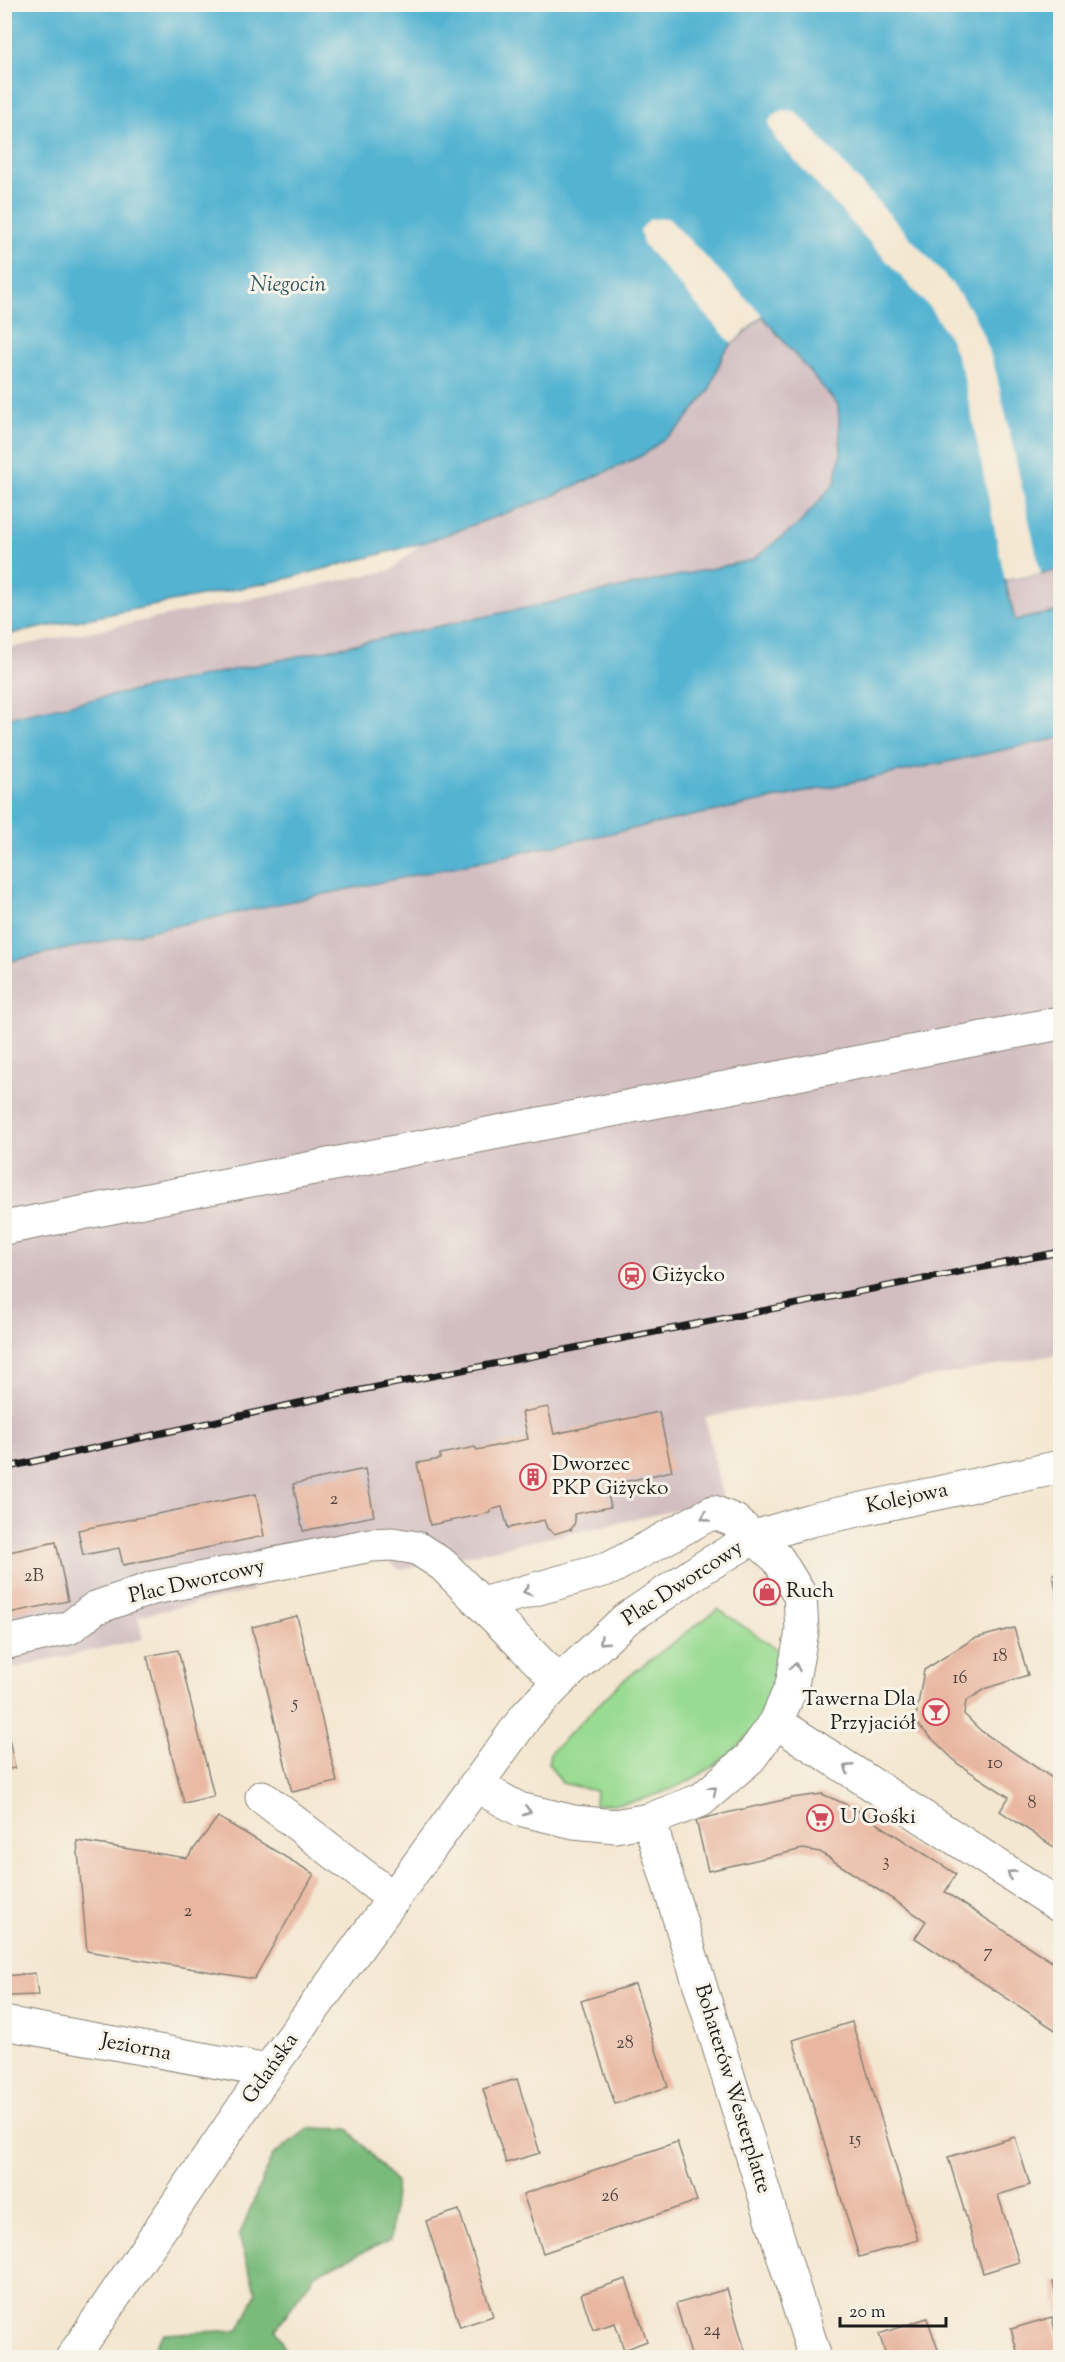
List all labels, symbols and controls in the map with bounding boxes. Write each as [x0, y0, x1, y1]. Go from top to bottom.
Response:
water label: Niegocin [250, 270, 326, 302]
station icon: Giżycko [617, 1261, 647, 1291]
place label: Giżycko [652, 1261, 725, 1291]
place label: Dworzec PKP Giżycko [552, 1450, 668, 1504]
building icon: Dworzec PKP Giżycko [518, 1462, 548, 1492]
street label: Kolejowa [863, 1476, 951, 1522]
house number: 2 [330, 1487, 339, 1513]
one-way arrow [701, 1510, 712, 1522]
street label: Plac Dworcowy [617, 1533, 750, 1634]
street label: Plac Dworcowy [126, 1552, 268, 1612]
house number: 2B [24, 1564, 44, 1590]
shop icon: Ruch [752, 1577, 782, 1607]
place label: Ruch [786, 1577, 834, 1607]
one-way arrow [522, 1584, 532, 1597]
one-way arrow [599, 1634, 610, 1645]
house number: 18 [992, 1644, 1008, 1670]
one-way arrow [788, 1662, 801, 1672]
house number: 16 [952, 1666, 968, 1692]
place label: Tawerna Dla Przyjaciół [802, 1685, 916, 1739]
house number: 5 [291, 1691, 298, 1717]
bar icon: Tawerna Dla Przyjaciół [921, 1697, 951, 1727]
house number: 10 [987, 1751, 1003, 1777]
one-way arrow [844, 1764, 855, 1775]
one-way arrow [706, 1786, 717, 1797]
house number: 8 [1028, 1791, 1037, 1817]
one-way arrow [522, 1803, 532, 1816]
supermarket icon: U Gośki [805, 1803, 835, 1833]
place label: U Gośki [840, 1803, 916, 1833]
house number: 3 [882, 1849, 890, 1875]
one-way arrow [1007, 1870, 1018, 1881]
house number: 2 [184, 1899, 193, 1925]
house number: 7 [983, 1940, 993, 1966]
street label: Bohaterów Westerplatte [686, 1981, 778, 2197]
street label: Jeziorna [97, 2026, 174, 2070]
street label: Gdańska [236, 2027, 307, 2111]
house number: 28 [616, 2031, 634, 2057]
house number: 15 [849, 2127, 861, 2153]
house number: 26 [601, 2184, 619, 2210]
scale bar [840, 2290, 946, 2328]
text: 20 m [849, 2300, 886, 2326]
house number: 24 [703, 2318, 721, 2344]

